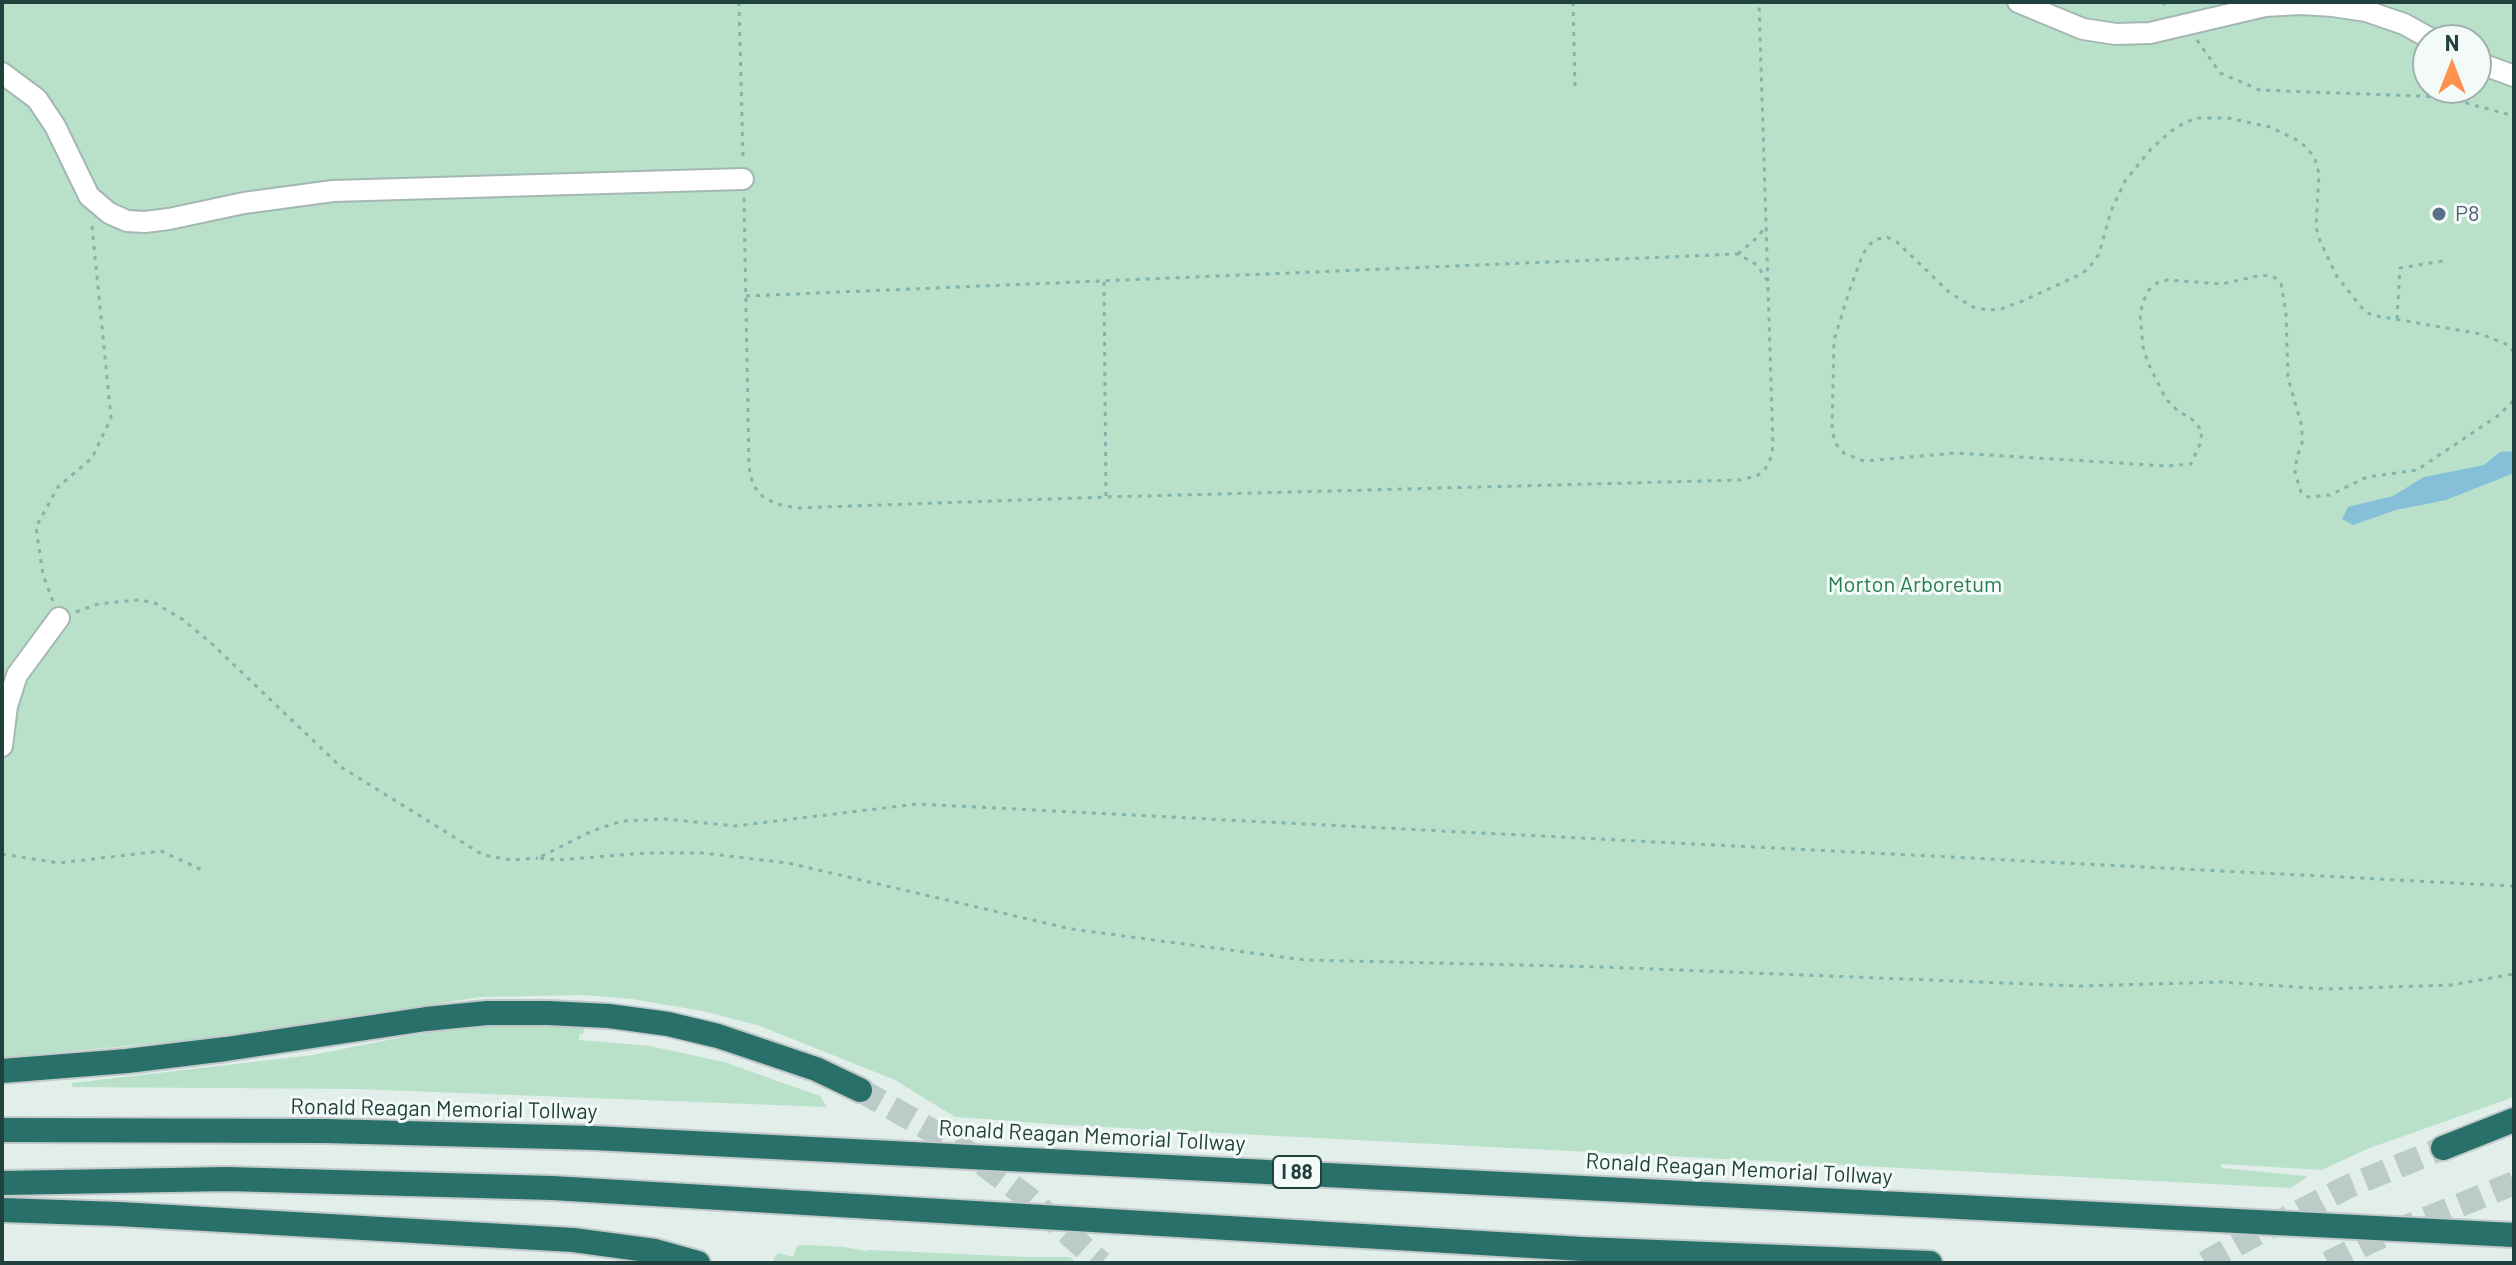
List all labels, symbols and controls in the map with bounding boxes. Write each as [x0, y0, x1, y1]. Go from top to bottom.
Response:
north arrow [2412, 24, 2492, 104]
text: N [2445, 29, 2459, 55]
place label: P8 [2455, 201, 2479, 227]
marker: P8 [2430, 205, 2448, 223]
park label: Morton Arboretum [1828, 572, 2002, 598]
street label: Ronald Reagan Memorial Tollway [290, 1093, 598, 1125]
street label: Ronald Reagan Memorial Tollway [938, 1115, 1246, 1157]
street label: Ronald Reagan Memorial Tollway [1585, 1148, 1893, 1190]
road number: I 88 [1273, 1156, 1321, 1188]

